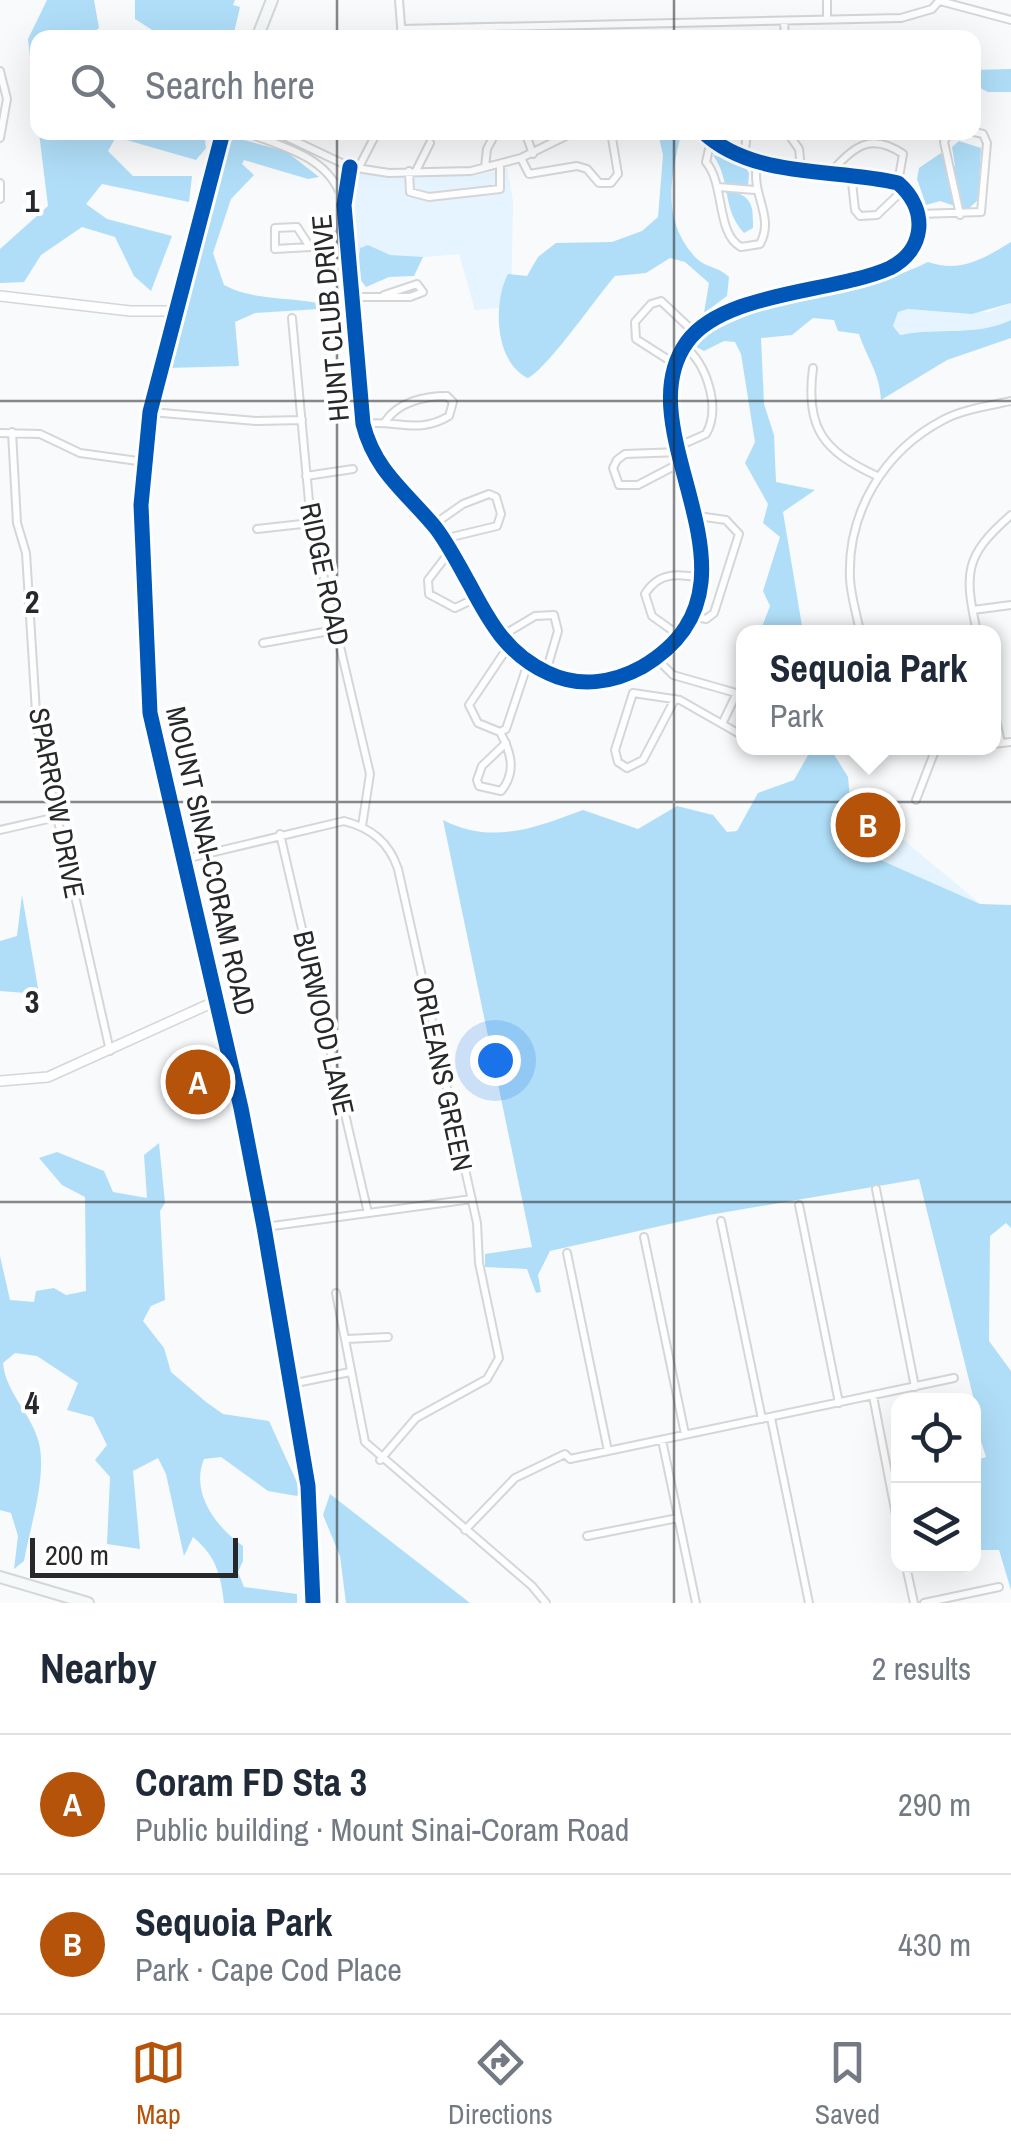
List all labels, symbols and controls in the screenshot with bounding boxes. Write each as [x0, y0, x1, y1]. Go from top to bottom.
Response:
search box [30, 30, 981, 140]
icon: search [65, 58, 120, 113]
text: Search here [145, 60, 315, 111]
text: 1 [25, 179, 40, 222]
street label: HUNT CLUB DRIVE [302, 213, 358, 423]
street label: RIDGE ROAD [291, 499, 359, 649]
text: 2 [25, 580, 39, 623]
popup [736, 625, 1001, 755]
text: Sequoia Park [770, 643, 967, 694]
text: Park [770, 694, 824, 737]
street label: MOUNT SINAI-CORAM ROAD [157, 703, 265, 1019]
street label: SPARROW DRIVE [20, 704, 94, 902]
pin: B [836, 788, 900, 862]
street label: BURWOOD LANE [284, 927, 364, 1119]
street label: ORLEANS GREEN [404, 973, 482, 1175]
text: 3 [25, 980, 39, 1023]
your location [470, 1035, 521, 1086]
pin: A [166, 1044, 230, 1120]
text: 4 [25, 1381, 40, 1424]
map controls [891, 1393, 981, 1573]
button: locate [891, 1393, 981, 1483]
button: layers [891, 1483, 981, 1573]
scale bar [30, 1533, 238, 1578]
text: 200 m [45, 1536, 109, 1574]
text: Nearby [40, 1640, 157, 1696]
text: 2 results [872, 1647, 971, 1690]
text: Coram FD Sta 3 [135, 1757, 367, 1808]
text: A [63, 1783, 82, 1826]
text: 290 m [898, 1783, 971, 1826]
text: Public building · Mount Sinai-Coram Road [135, 1808, 629, 1851]
text: Sequoia Park [135, 1897, 332, 1948]
text: B [63, 1923, 82, 1966]
text: 430 m [898, 1923, 971, 1966]
text: Park · Cape Cod Place [135, 1948, 402, 1991]
tab: Map [131, 2035, 186, 2133]
tab: Directions [448, 2035, 553, 2133]
tab: Saved [815, 2035, 880, 2133]

